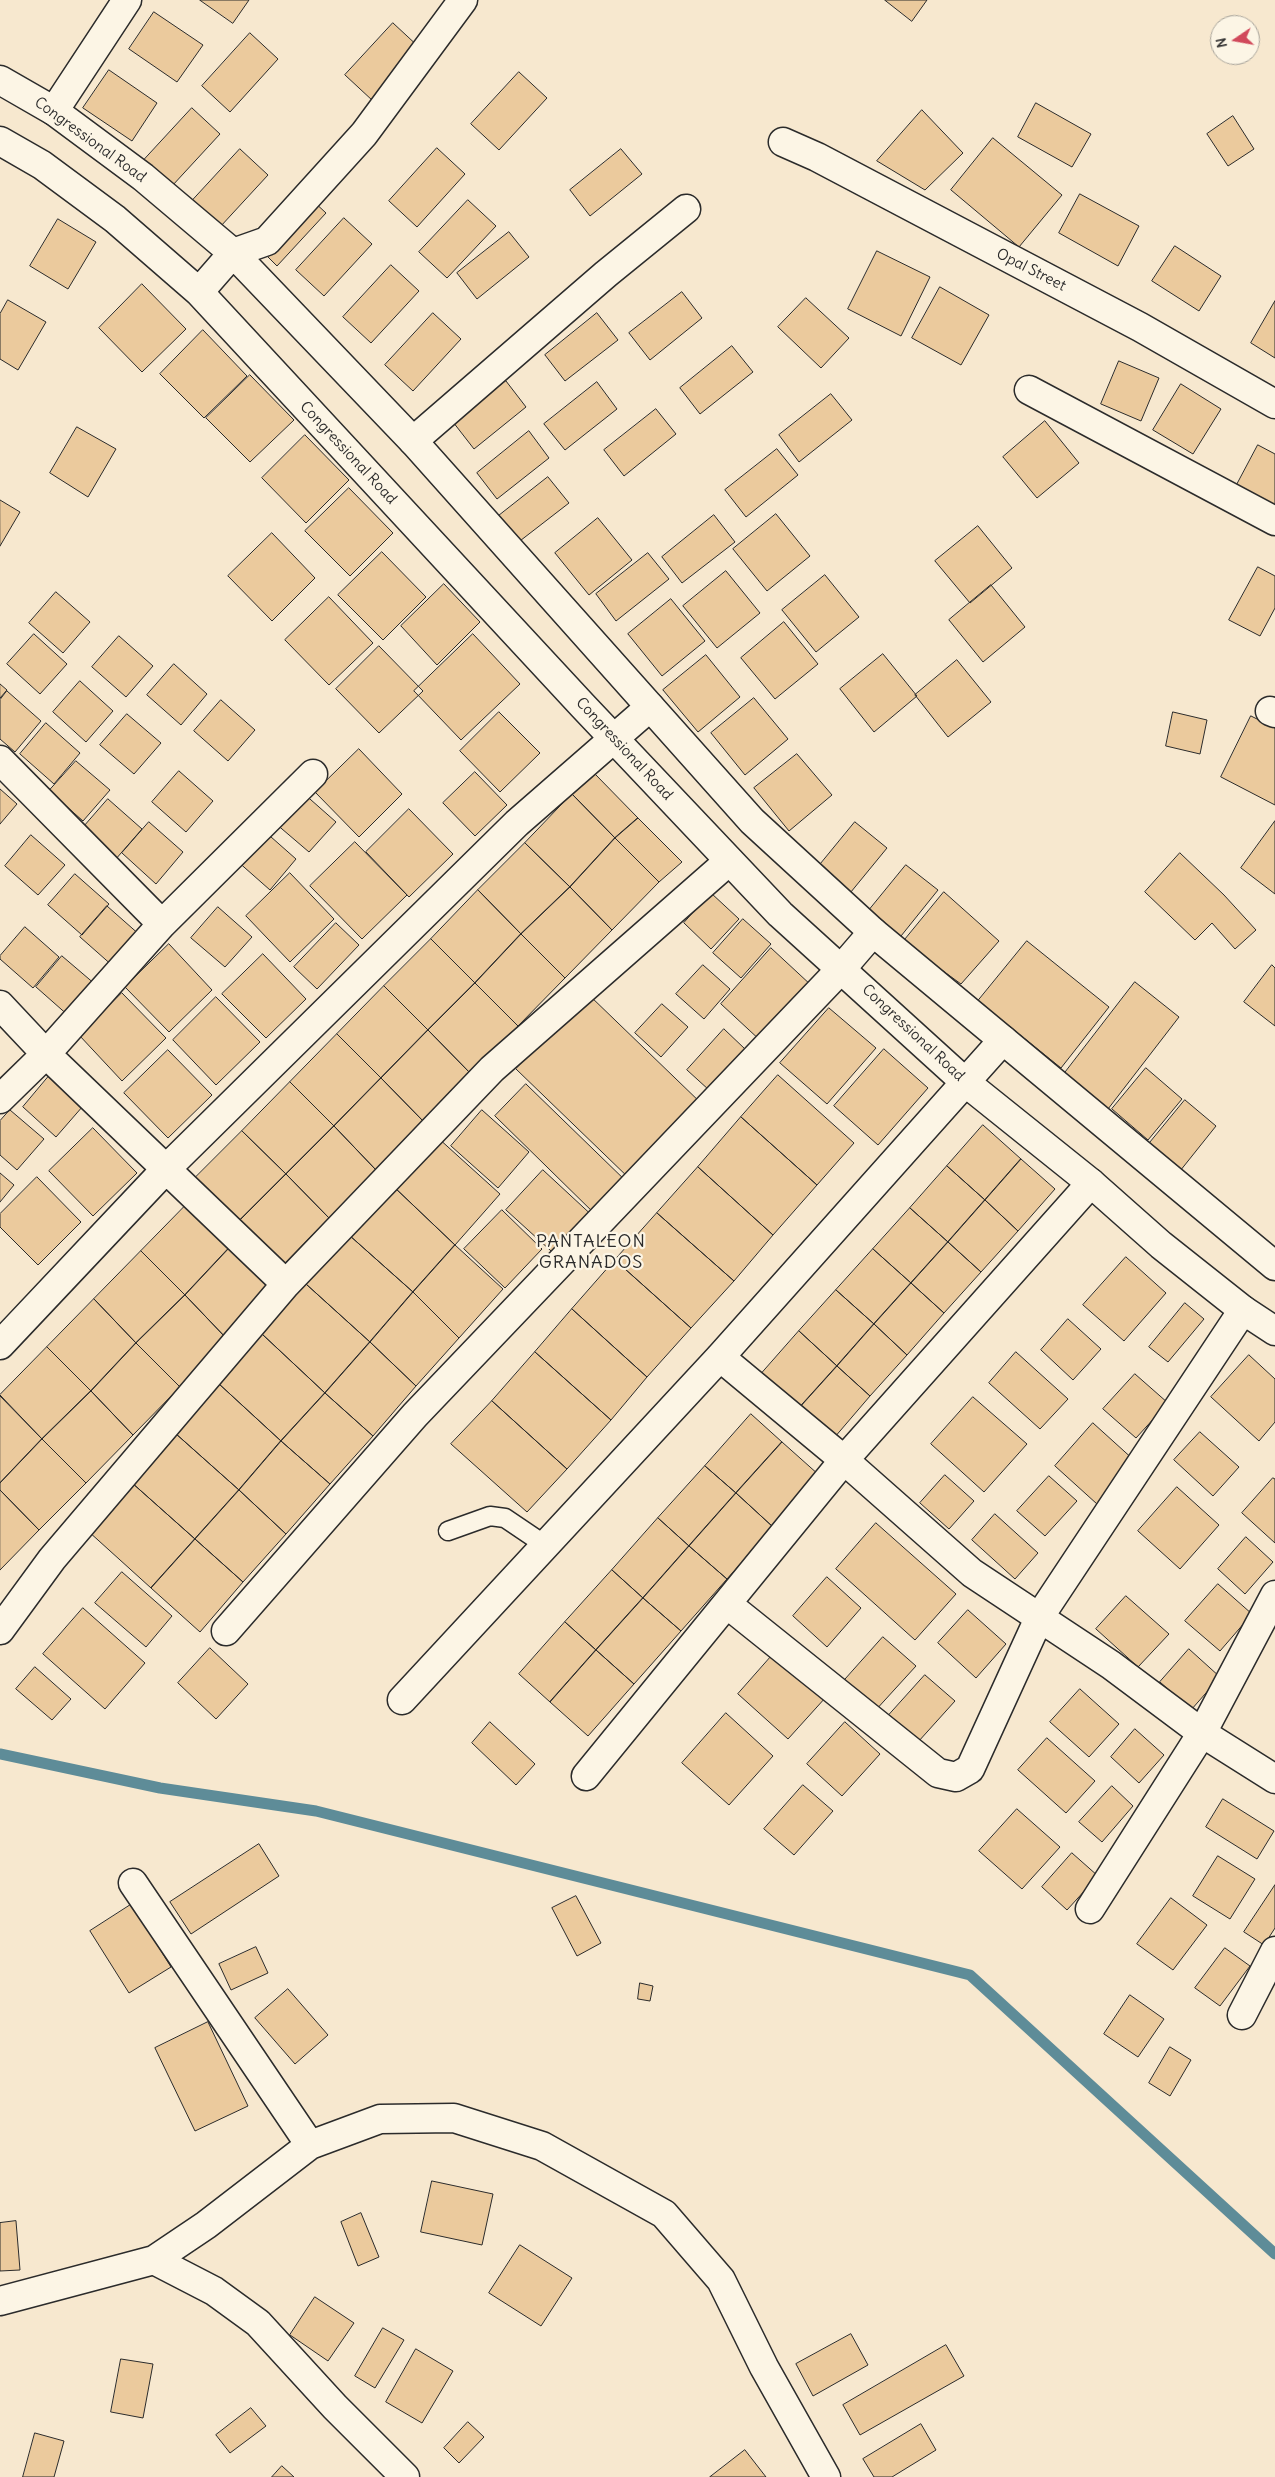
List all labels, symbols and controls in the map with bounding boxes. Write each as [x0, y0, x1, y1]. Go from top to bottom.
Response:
north arrow [1210, 15, 1260, 65]
text: N [1211, 36, 1231, 50]
street label: Congressional Road [31, 93, 149, 187]
street label: Opal Street [993, 245, 1069, 295]
street label: Congressional Road [296, 398, 400, 508]
street label: Congressional Road [572, 694, 676, 804]
street label: Congressional Road [858, 981, 968, 1085]
district label: PANTALEON GRANADOS [535, 1231, 647, 1274]

